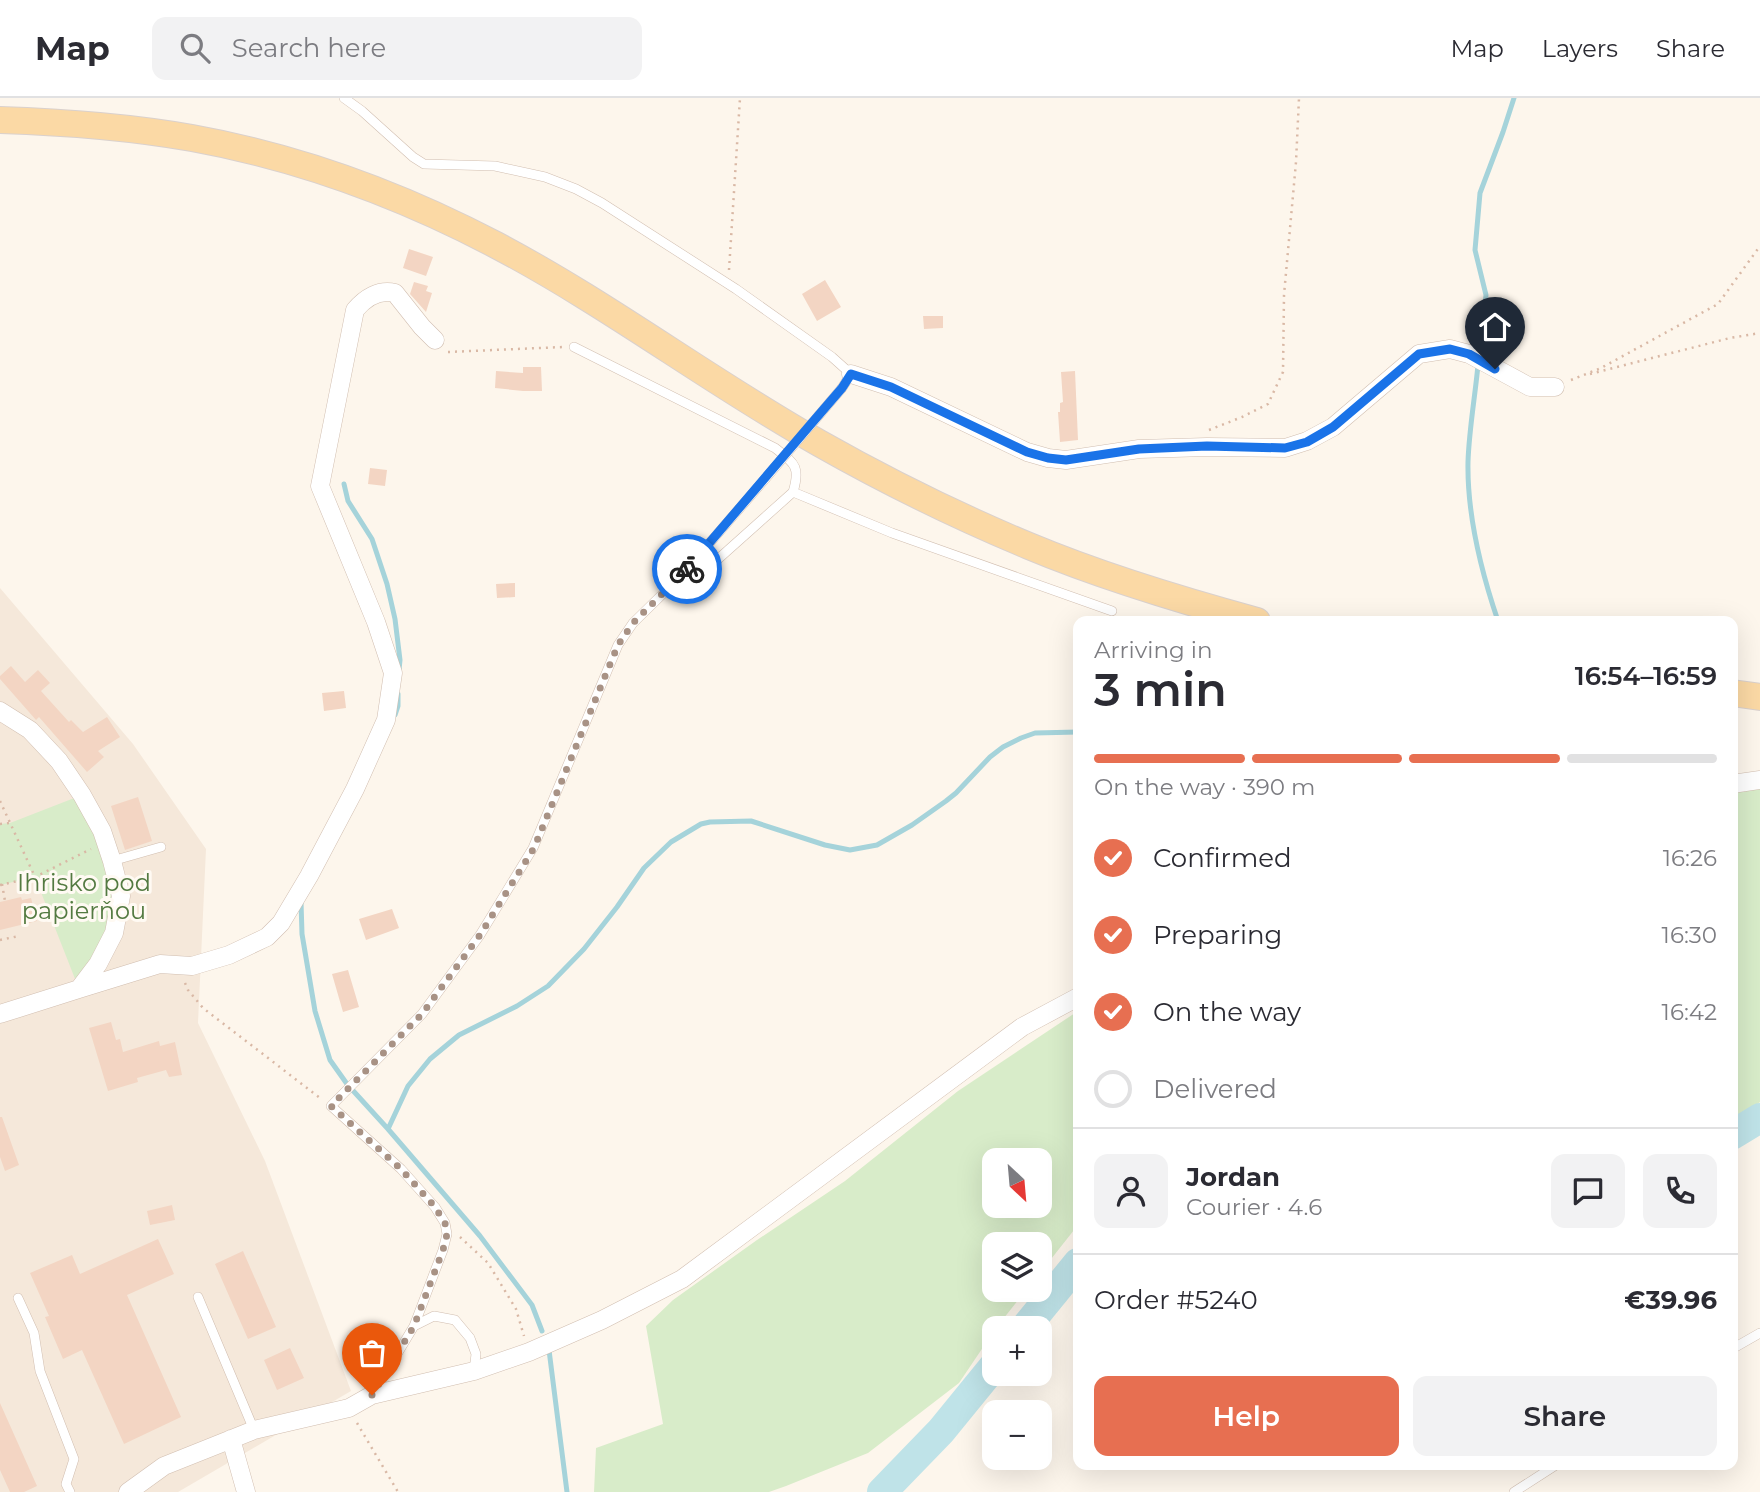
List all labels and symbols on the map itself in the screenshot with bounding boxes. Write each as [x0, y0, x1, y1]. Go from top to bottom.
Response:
pin [1465, 297, 1525, 369]
courier [652, 534, 722, 604]
park label: Ihrisko pod papierňou [17, 868, 151, 925]
north arrow [982, 1148, 1052, 1218]
pin [342, 1323, 402, 1395]

